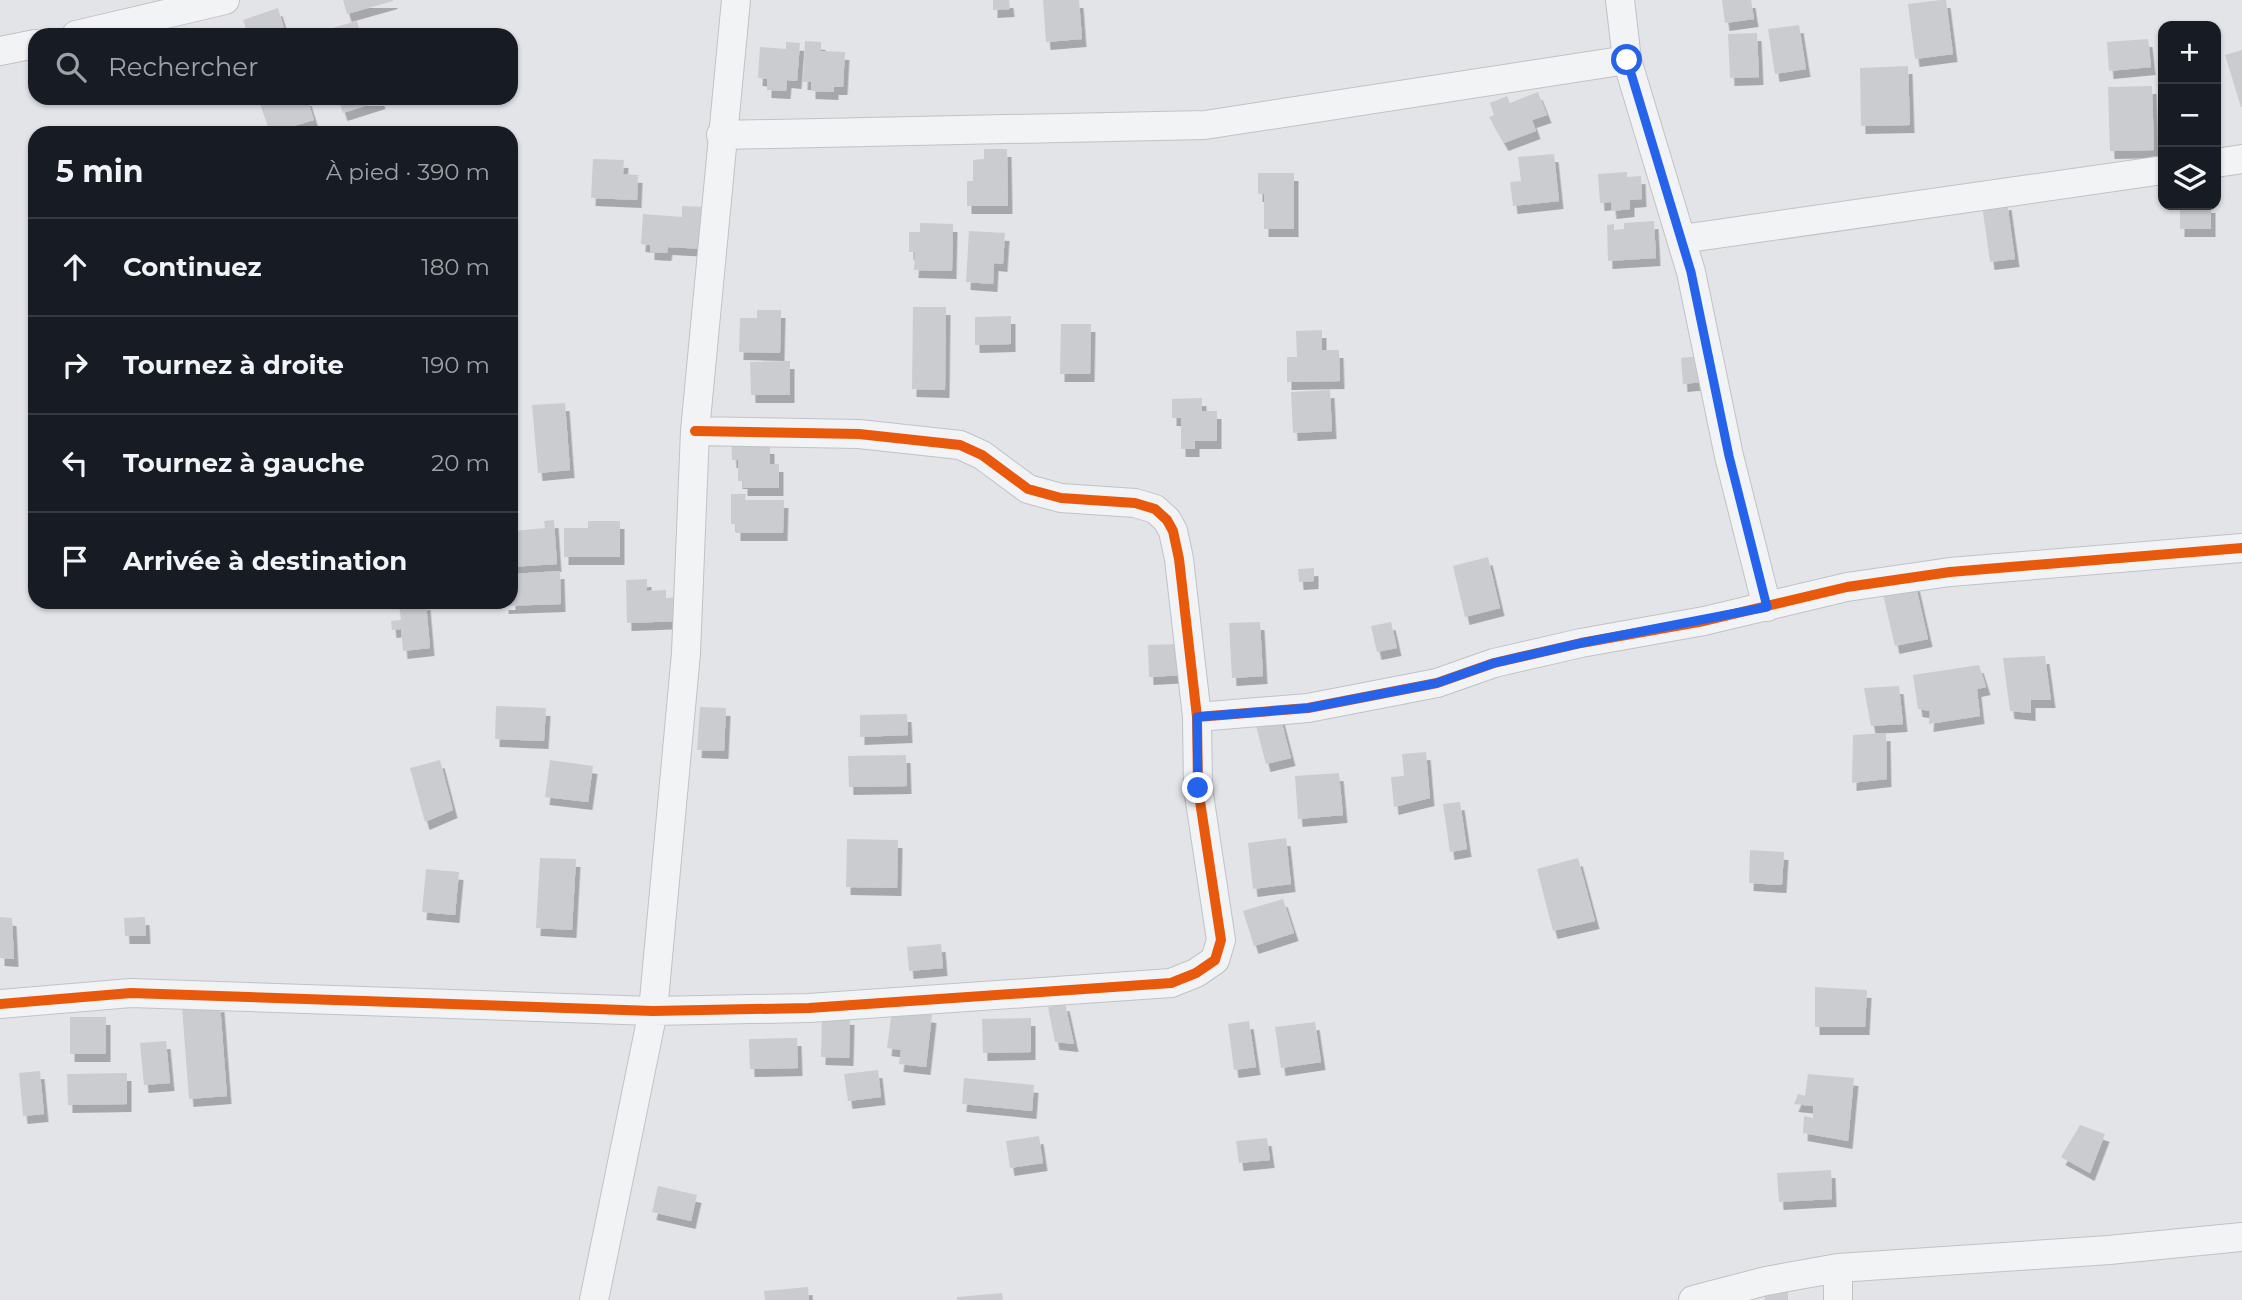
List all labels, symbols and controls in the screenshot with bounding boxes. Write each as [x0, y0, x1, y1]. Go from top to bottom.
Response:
map controls [2158, 21, 2221, 210]
button: + [2158, 21, 2221, 84]
search box [28, 28, 518, 105]
route start [1611, 44, 1642, 75]
icon: search [52, 48, 90, 86]
text: Rechercher [108, 51, 258, 83]
button: − [2158, 84, 2221, 147]
button: layers [2158, 147, 2221, 210]
text: 5 min [56, 153, 144, 190]
text: À pied · 390 m [326, 158, 490, 186]
icon: ahead [56, 248, 94, 286]
text: Continuez [123, 251, 262, 283]
text: 180 m [421, 253, 490, 281]
icon: right [56, 346, 94, 384]
text: Tournez à droite [123, 349, 344, 381]
text: 190 m [422, 351, 490, 379]
icon: left [56, 444, 94, 482]
text: Tournez à gauche [123, 447, 365, 479]
text: 20 m [431, 449, 490, 477]
icon: arrive [56, 542, 94, 580]
text: Arrivée à destination [123, 545, 407, 577]
route end [1182, 772, 1213, 803]

